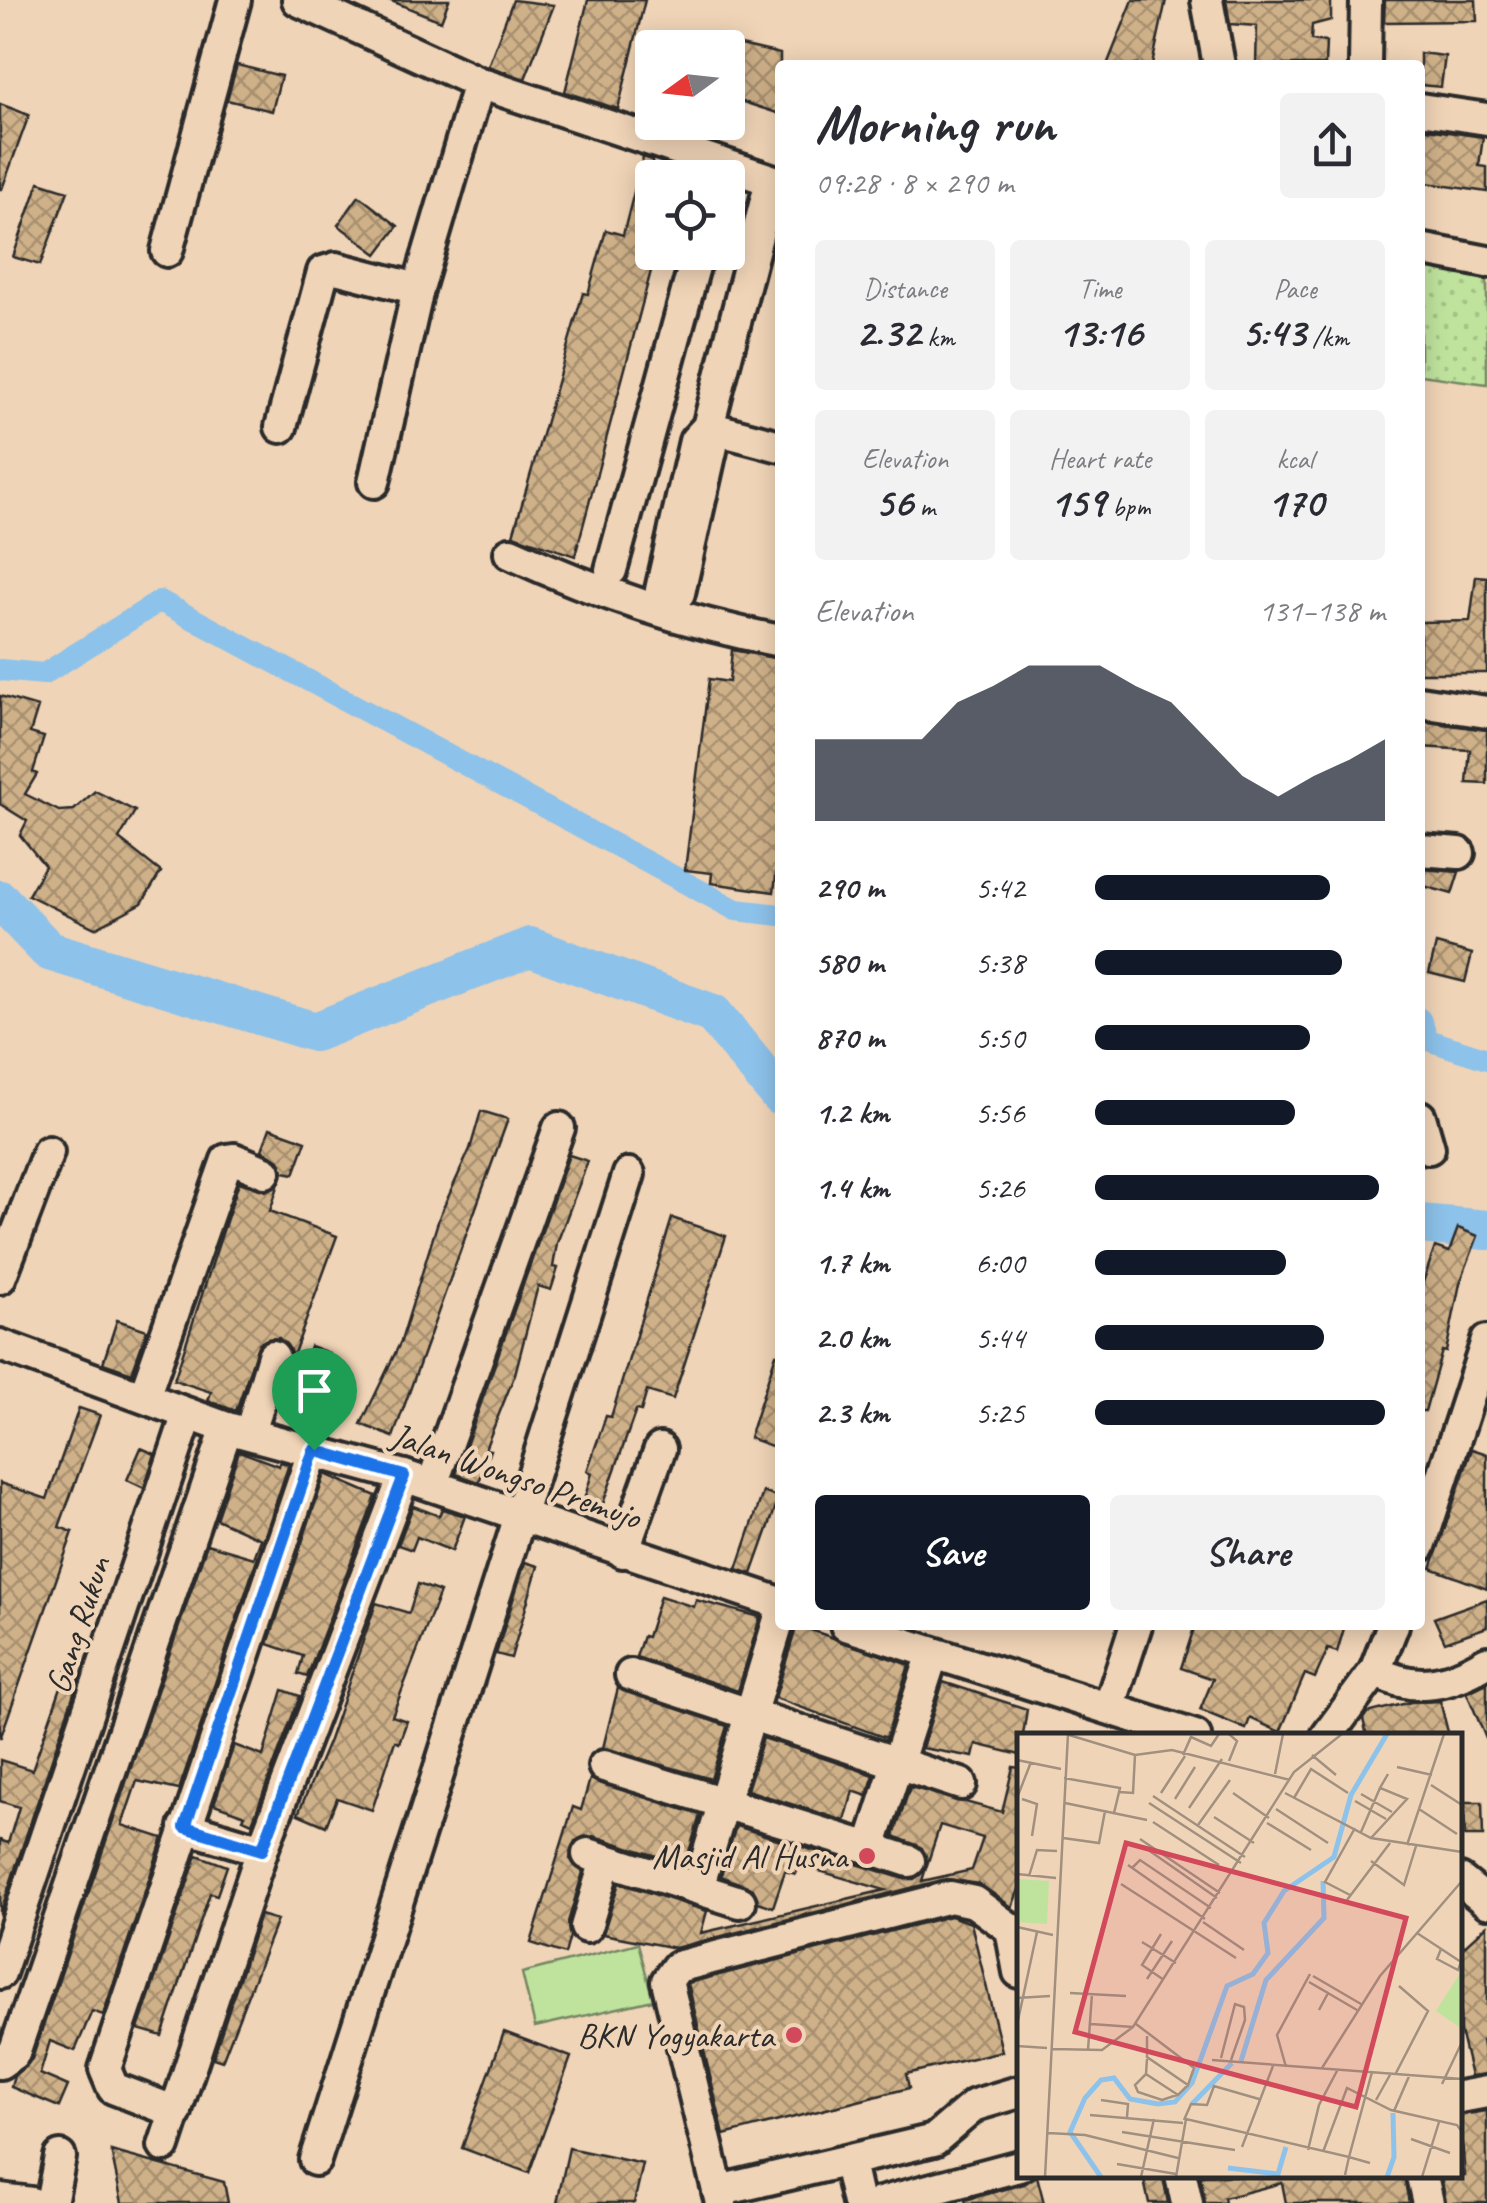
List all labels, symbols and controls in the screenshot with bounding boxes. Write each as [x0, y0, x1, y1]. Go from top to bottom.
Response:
north arrow [635, 30, 745, 140]
map controls [635, 30, 745, 270]
text: Morning run [815, 89, 1055, 159]
button: share [1280, 93, 1385, 198]
button: locate [635, 160, 745, 270]
text: 09:28 · 8 × 290 m [815, 162, 1013, 203]
text: Distance [863, 271, 947, 306]
text: Time [1079, 271, 1121, 306]
text: Pace [1273, 271, 1317, 306]
text: 2.32 [855, 306, 920, 359]
text: 13:16 [1058, 306, 1142, 359]
text: 5:43 [1241, 306, 1305, 359]
text: km [920, 319, 955, 354]
text: /km [1305, 319, 1349, 354]
text: Elevation [862, 441, 948, 476]
text: Heart rate [1049, 441, 1151, 476]
text: kcal [1276, 441, 1314, 476]
text: 56 [875, 476, 913, 529]
text: 159 [1050, 476, 1105, 529]
text: 170 [1267, 476, 1323, 529]
text: m [913, 489, 935, 524]
text: bpm [1105, 489, 1150, 524]
text: Elevation [815, 590, 913, 631]
text: 131–138 m [1259, 590, 1385, 631]
text: 290 m [815, 867, 884, 908]
text: 5:42 [975, 867, 1025, 908]
text: 580 m [815, 942, 884, 983]
text: 5:38 [975, 942, 1025, 983]
text: 870 m [815, 1017, 884, 1058]
text: 5:50 [975, 1017, 1025, 1058]
text: 1.2 km [815, 1092, 889, 1133]
text: 5:56 [975, 1092, 1025, 1133]
text: 1.4 km [815, 1167, 889, 1208]
text: 5:26 [975, 1167, 1025, 1208]
text: 1.7 km [815, 1242, 889, 1283]
text: 6:00 [975, 1242, 1025, 1283]
text: 2.0 km [815, 1317, 889, 1358]
text: 5:44 [975, 1317, 1025, 1358]
pin [272, 1348, 357, 1451]
icon: arrive [287, 1363, 342, 1418]
text: 2.3 km [815, 1392, 889, 1433]
text: 5:25 [975, 1392, 1025, 1433]
street label: Jalan Wongso Premujo [384, 1412, 648, 1540]
button: Save [815, 1495, 1090, 1610]
button: Share [1110, 1495, 1385, 1610]
street label: Gang Rukun [35, 1550, 122, 1699]
inset map [1017, 1733, 1462, 2178]
place label: Masjid Al Husna [652, 1834, 849, 1879]
marker: Masjid Al Husna [856, 1845, 878, 1867]
place label: BKN Yogyakarta [577, 2013, 777, 2058]
marker: BKN Yogyakarta [783, 2024, 805, 2046]

